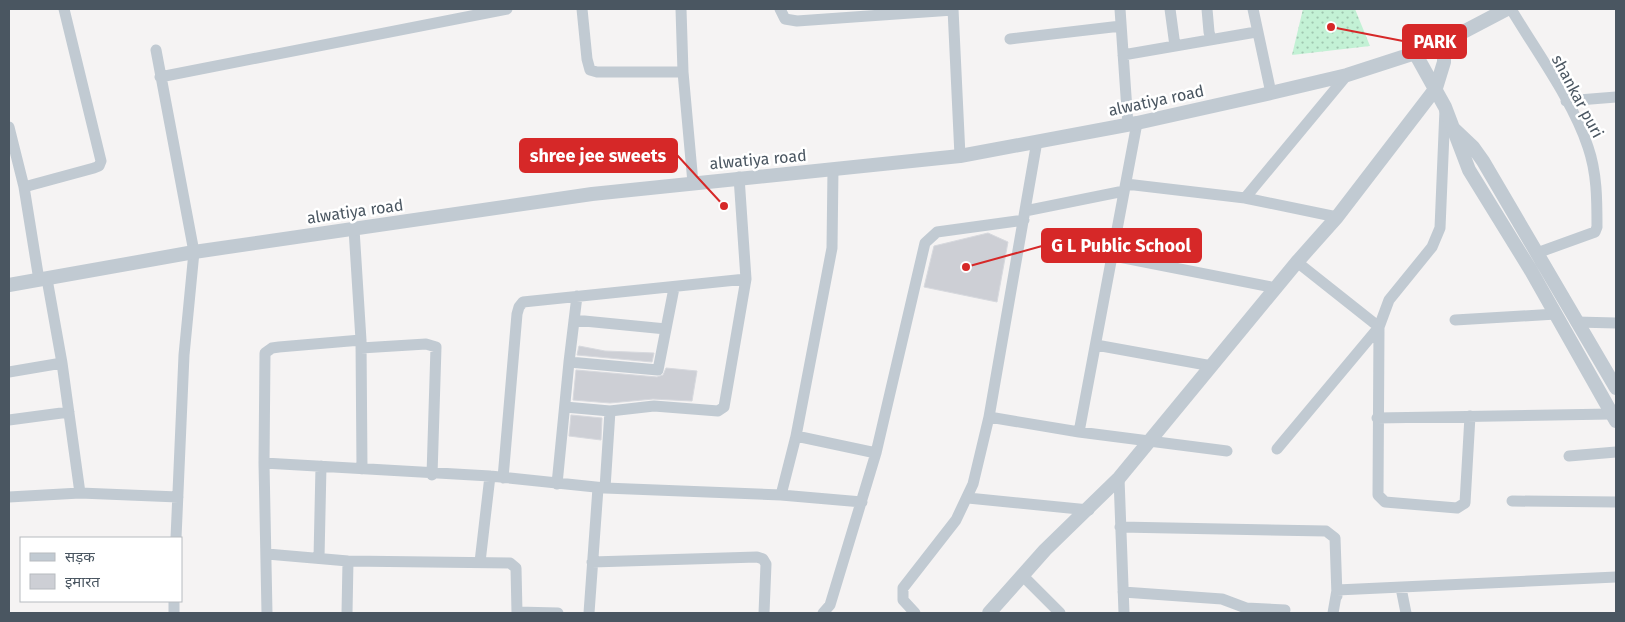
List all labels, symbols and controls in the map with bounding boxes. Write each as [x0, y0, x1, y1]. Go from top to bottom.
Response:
callout: PARK [1403, 25, 1466, 58]
text: PARK [1414, 31, 1457, 53]
street label: shankar puri [1548, 51, 1607, 141]
street label: alwatiya road [1107, 81, 1206, 120]
callout: shree jee sweets [520, 139, 677, 172]
text: shree jee sweets [530, 145, 667, 167]
street label: alwatiya road [709, 146, 807, 173]
street label: alwatiya road [306, 195, 405, 228]
callout: G L Public School [1042, 229, 1201, 262]
text: G L Public School [1051, 235, 1192, 257]
legend [20, 537, 182, 602]
text: सड़क [65, 548, 95, 566]
text: इमारत [65, 573, 100, 591]

